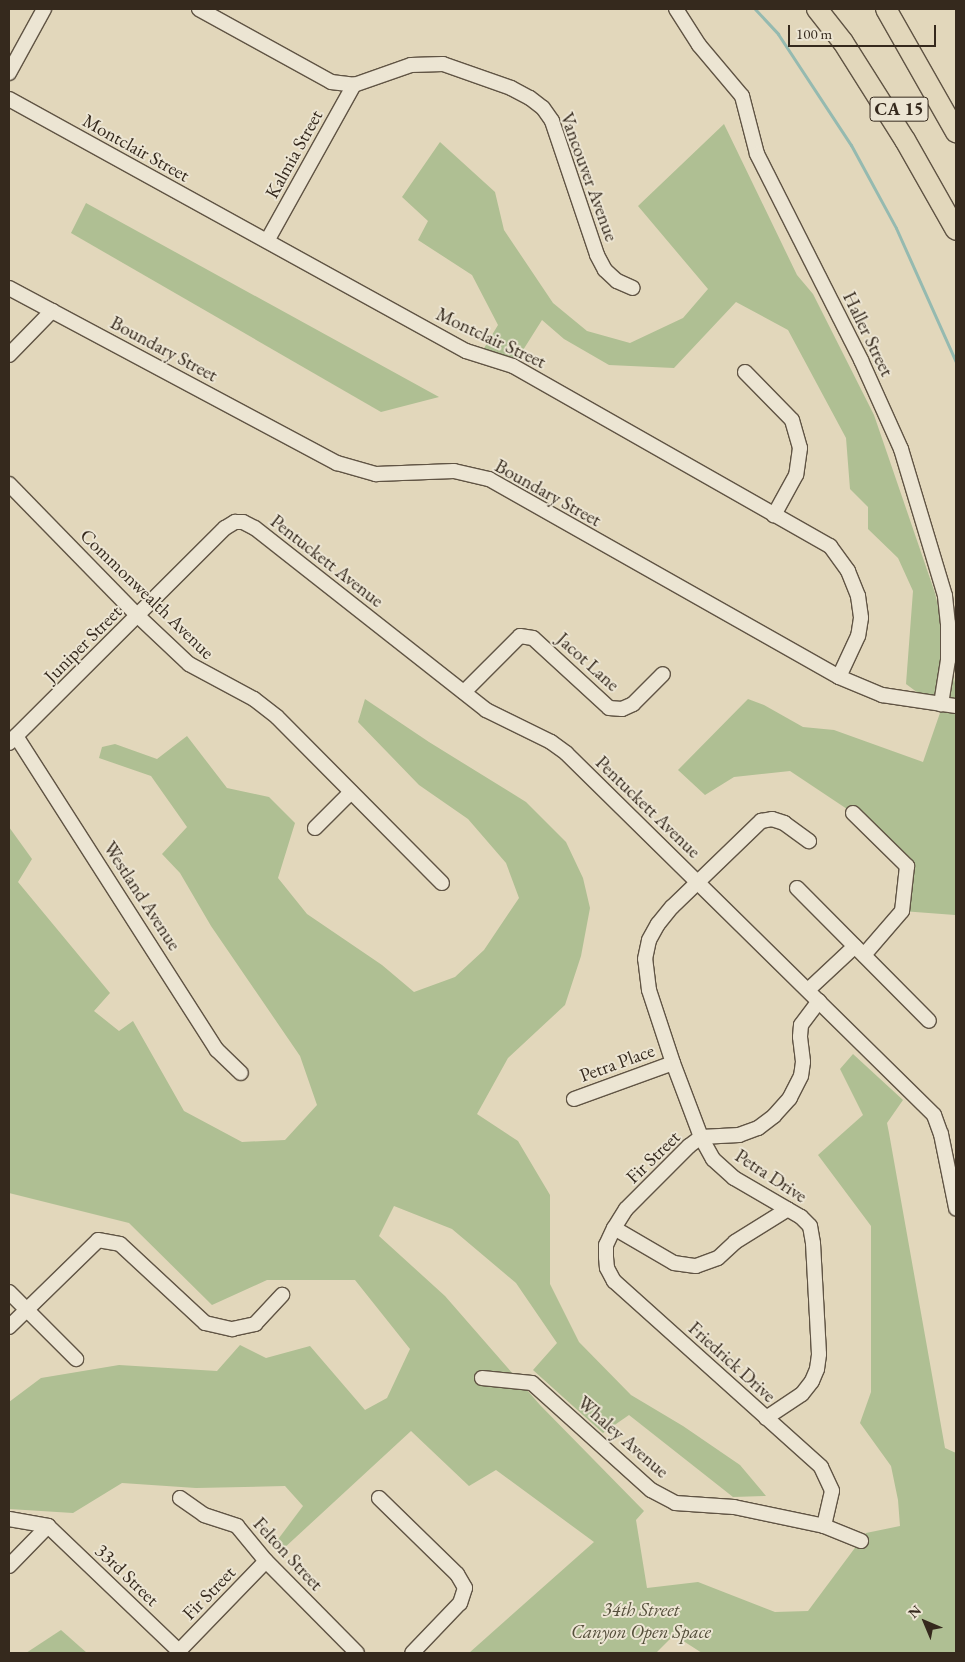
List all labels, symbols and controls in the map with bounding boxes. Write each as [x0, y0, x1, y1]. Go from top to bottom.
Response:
scale bar [790, 15, 938, 47]
text: 100 m [796, 24, 832, 43]
road number: CA 15 [869, 94, 929, 125]
street label: Kalmia Street [260, 106, 328, 202]
street label: Montclair Street [79, 109, 193, 187]
street label: Vancouver Avenue [555, 110, 623, 244]
street label: Haller Street [838, 288, 898, 380]
street label: Montclair Street [432, 303, 550, 373]
street label: Boundary Street [107, 311, 221, 387]
street label: Boundary Street [491, 454, 605, 532]
street label: Pentuckett Avenue [266, 510, 388, 612]
street label: Commonwealth Avenue [75, 524, 219, 664]
street label: Juniper Street [39, 600, 127, 688]
street label: Jacot Lane [552, 628, 624, 696]
street label: Pentuckett Avenue [591, 751, 705, 863]
street label: Westland Avenue [98, 837, 186, 955]
street label: Petra Place [576, 1039, 658, 1087]
street label: Fir Street [621, 1126, 685, 1188]
street label: Petra Drive [731, 1144, 811, 1208]
street label: Friedrick Drive [684, 1317, 780, 1407]
street label: Whaley Avenue [573, 1391, 673, 1483]
street label: Felton Street [248, 1513, 328, 1595]
street label: 33rd Street [90, 1539, 164, 1611]
street label: Fir Street [178, 1561, 240, 1625]
north arrow [900, 1597, 950, 1647]
park label: 34th Street Canyon Open Space [571, 1599, 711, 1643]
text: N [904, 1601, 925, 1622]

